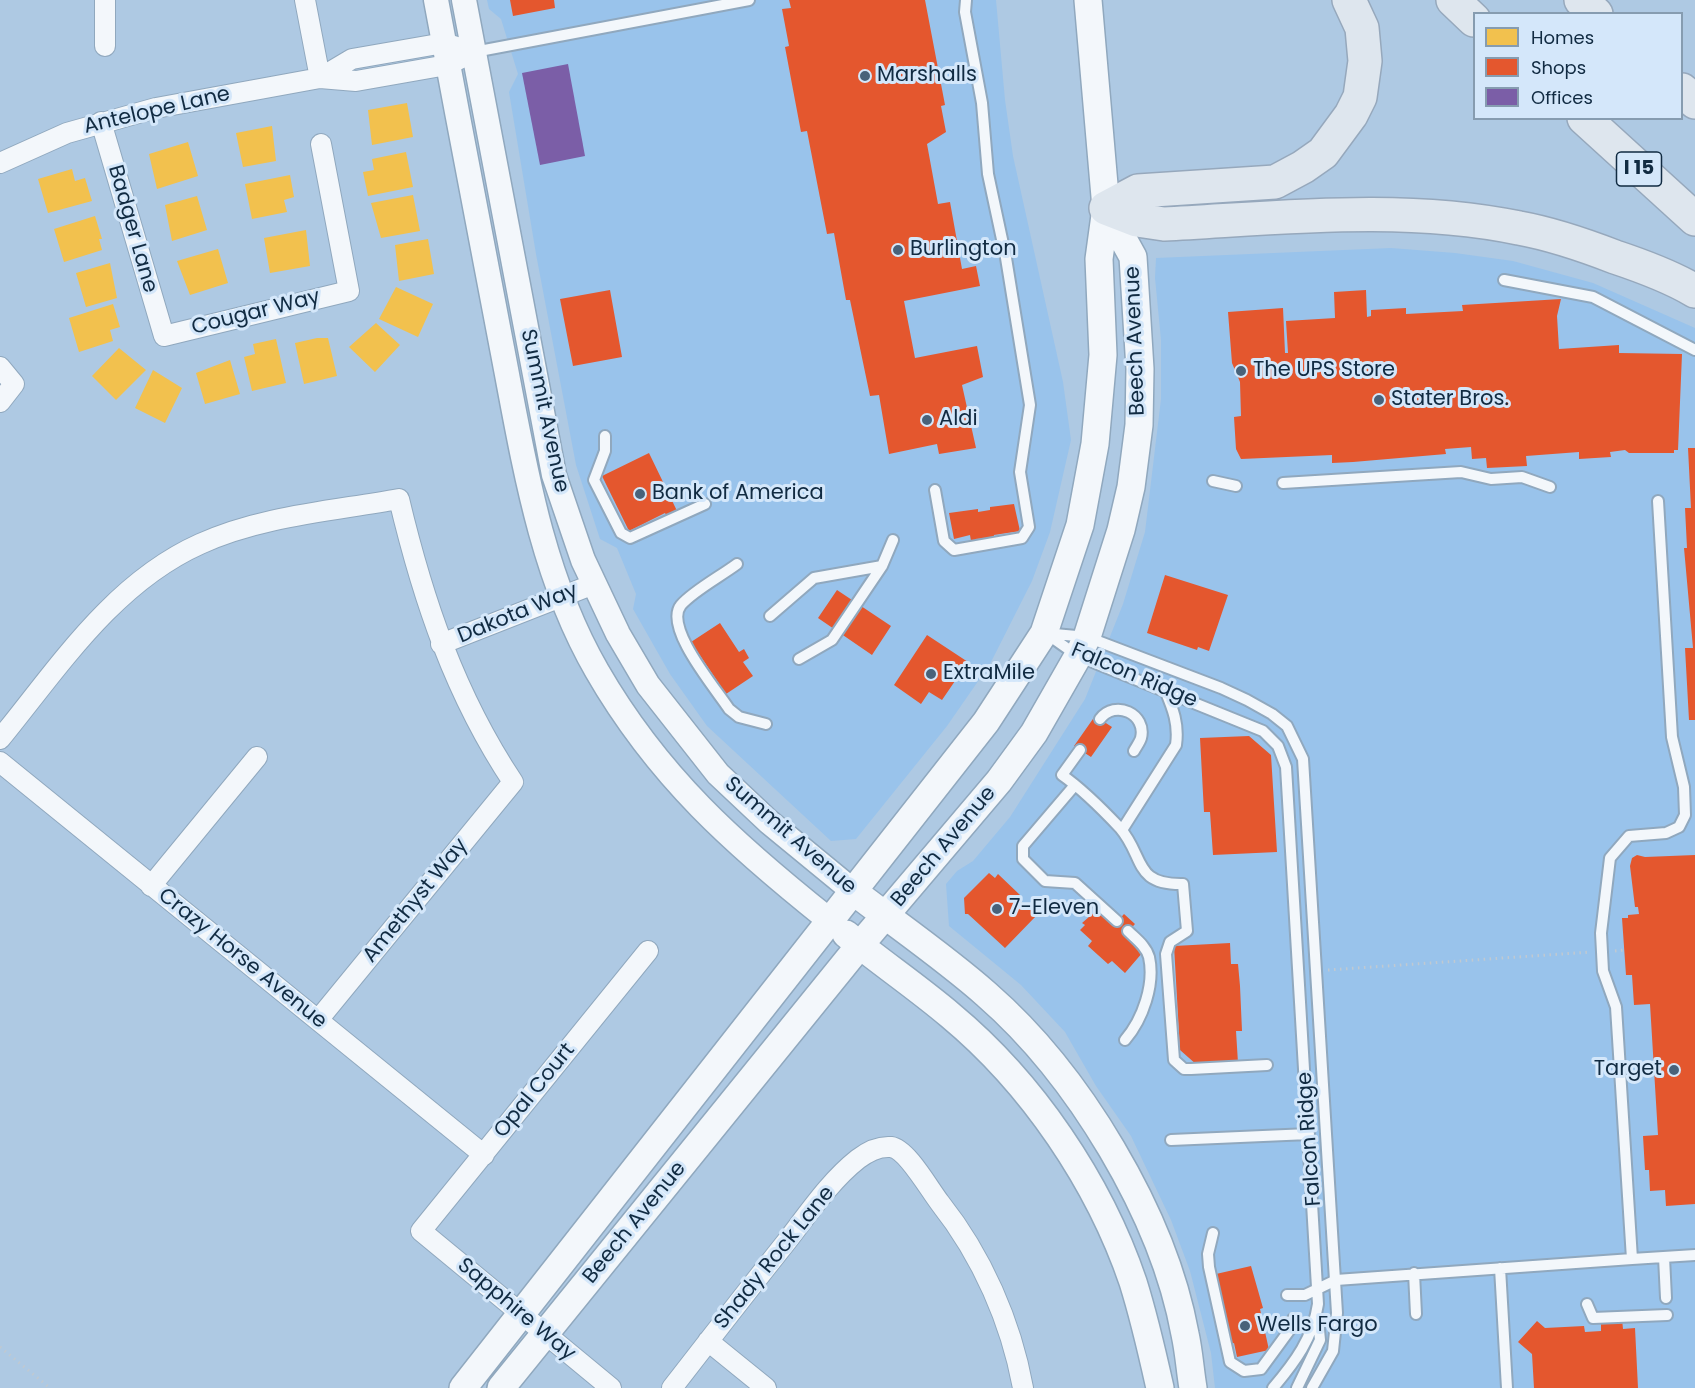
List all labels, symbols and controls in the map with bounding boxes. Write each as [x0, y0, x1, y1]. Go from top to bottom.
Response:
legend [1473, 12, 1683, 120]
text: Homes [1531, 25, 1594, 50]
text: Shops [1531, 55, 1586, 80]
place label: Marshalls [877, 63, 977, 89]
marker: Marshalls [858, 69, 872, 83]
street label: Antelope Lane [81, 82, 233, 140]
text: Offices [1531, 85, 1593, 110]
road number: I 15 [1616, 152, 1662, 186]
street label: Badger Lane [102, 162, 162, 296]
place label: Burlington [910, 237, 1017, 263]
marker: Burlington [891, 243, 905, 257]
street label: Beech Avenue [1121, 266, 1151, 416]
street label: Cougar Way [189, 285, 323, 341]
street label: Summit Avenue [514, 327, 574, 495]
place label: The UPS Store [1253, 358, 1395, 384]
marker: The UPS Store [1234, 364, 1248, 378]
place label: Stater Bros. [1391, 387, 1509, 413]
marker: Stater Bros. [1372, 393, 1386, 407]
place label: Aldi [939, 407, 978, 433]
marker: Aldi [920, 413, 934, 427]
place label: Bank of America [652, 481, 824, 507]
marker: Bank of America [633, 487, 647, 501]
street label: Dakota Way [454, 578, 582, 650]
street label: Falcon Ridge [1067, 638, 1201, 714]
place label: ExtraMile [943, 661, 1035, 687]
marker: ExtraMile [924, 667, 938, 681]
street label: Summit Avenue [719, 772, 861, 900]
street label: Beech Avenue [886, 782, 1002, 912]
street label: Amethyst Way [358, 834, 474, 968]
street label: Crazy Horse Avenue [153, 883, 331, 1035]
place label: 7-Eleven [1009, 896, 1099, 922]
marker: 7-Eleven [990, 902, 1004, 916]
street label: Opal Court [489, 1039, 581, 1143]
place label: Target [1594, 1057, 1662, 1083]
marker: Target [1667, 1063, 1681, 1077]
street label: Falcon Ridge [1293, 1071, 1327, 1207]
street label: Beech Avenue [578, 1157, 692, 1289]
street label: Shady Rock Lane [710, 1181, 840, 1335]
street label: Sapphire Way [452, 1253, 580, 1367]
place label: Wells Fargo [1257, 1313, 1378, 1339]
marker: Wells Fargo [1238, 1319, 1252, 1333]

